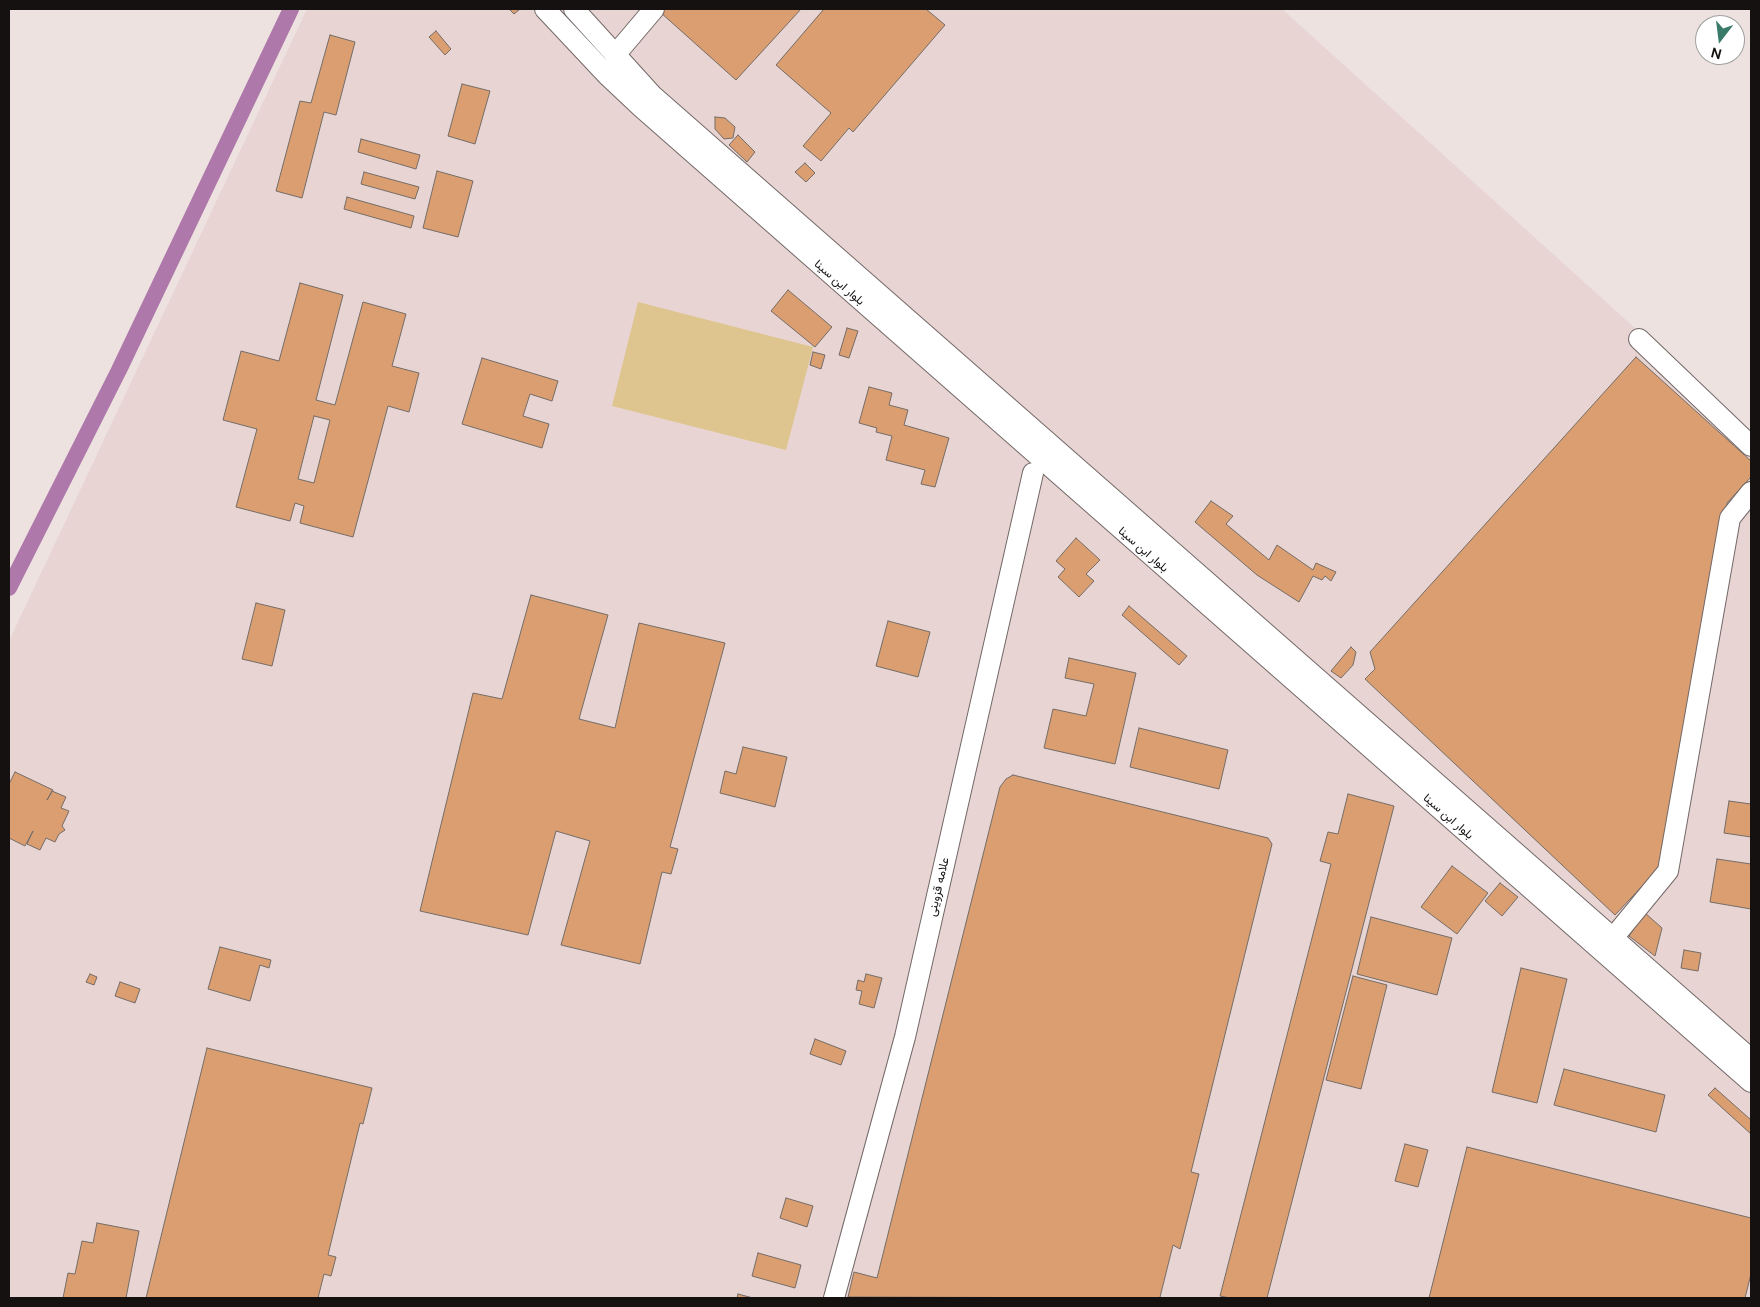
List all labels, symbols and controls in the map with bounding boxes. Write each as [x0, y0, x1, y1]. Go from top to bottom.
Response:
north arrow [1695, 15, 1745, 65]
text: N [1709, 44, 1724, 64]
street label: بلوار ابن سینا [811, 257, 867, 309]
street label: بلوار ابن سینا [1115, 524, 1171, 576]
street label: بلوار ابن سینا [1420, 791, 1476, 843]
street label: علامه قزوینی [925, 856, 953, 918]

